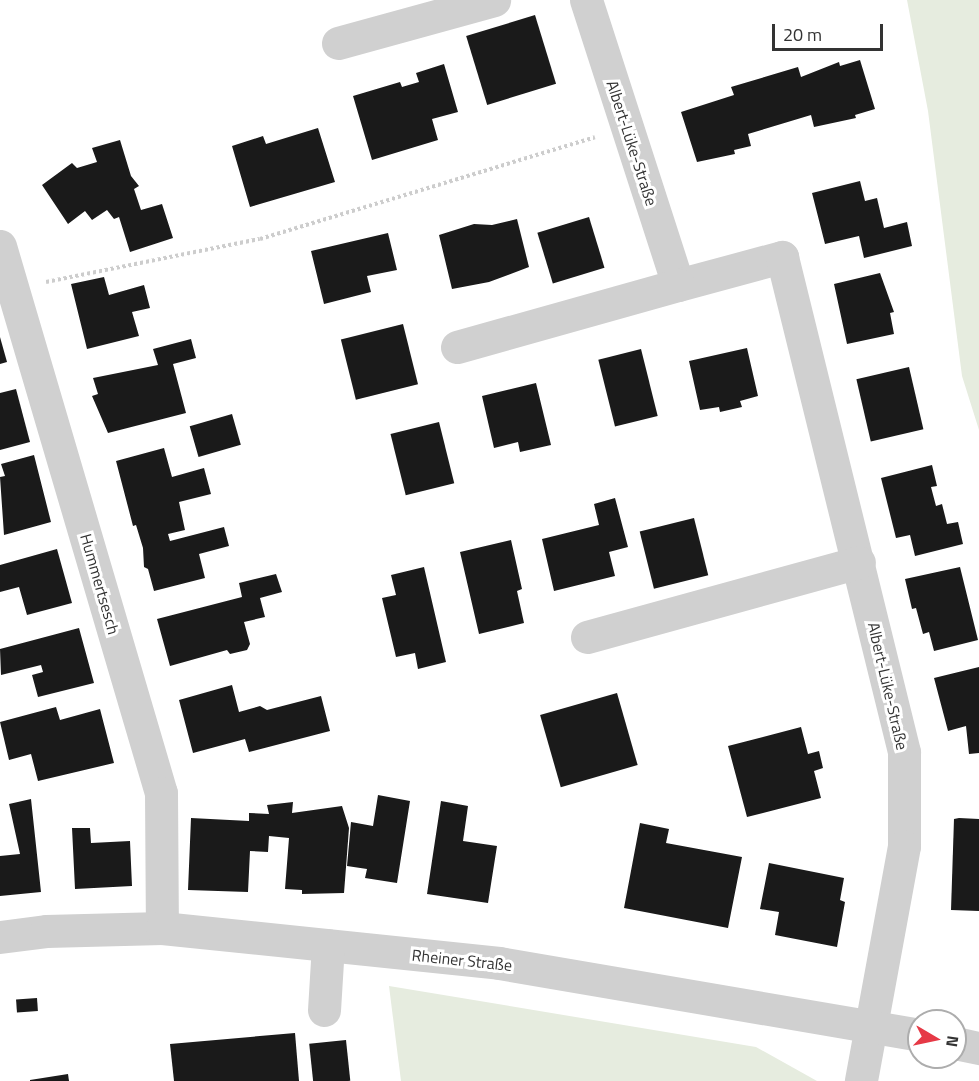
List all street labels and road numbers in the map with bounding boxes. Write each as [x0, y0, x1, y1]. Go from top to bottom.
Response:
street label: Albert-Lüke-Straße [603, 78, 661, 208]
street label: Hummertsesch [76, 531, 124, 637]
street label: Albert-Lüke-Straße [864, 620, 912, 752]
street label: Rheiner Straße [411, 945, 513, 975]

